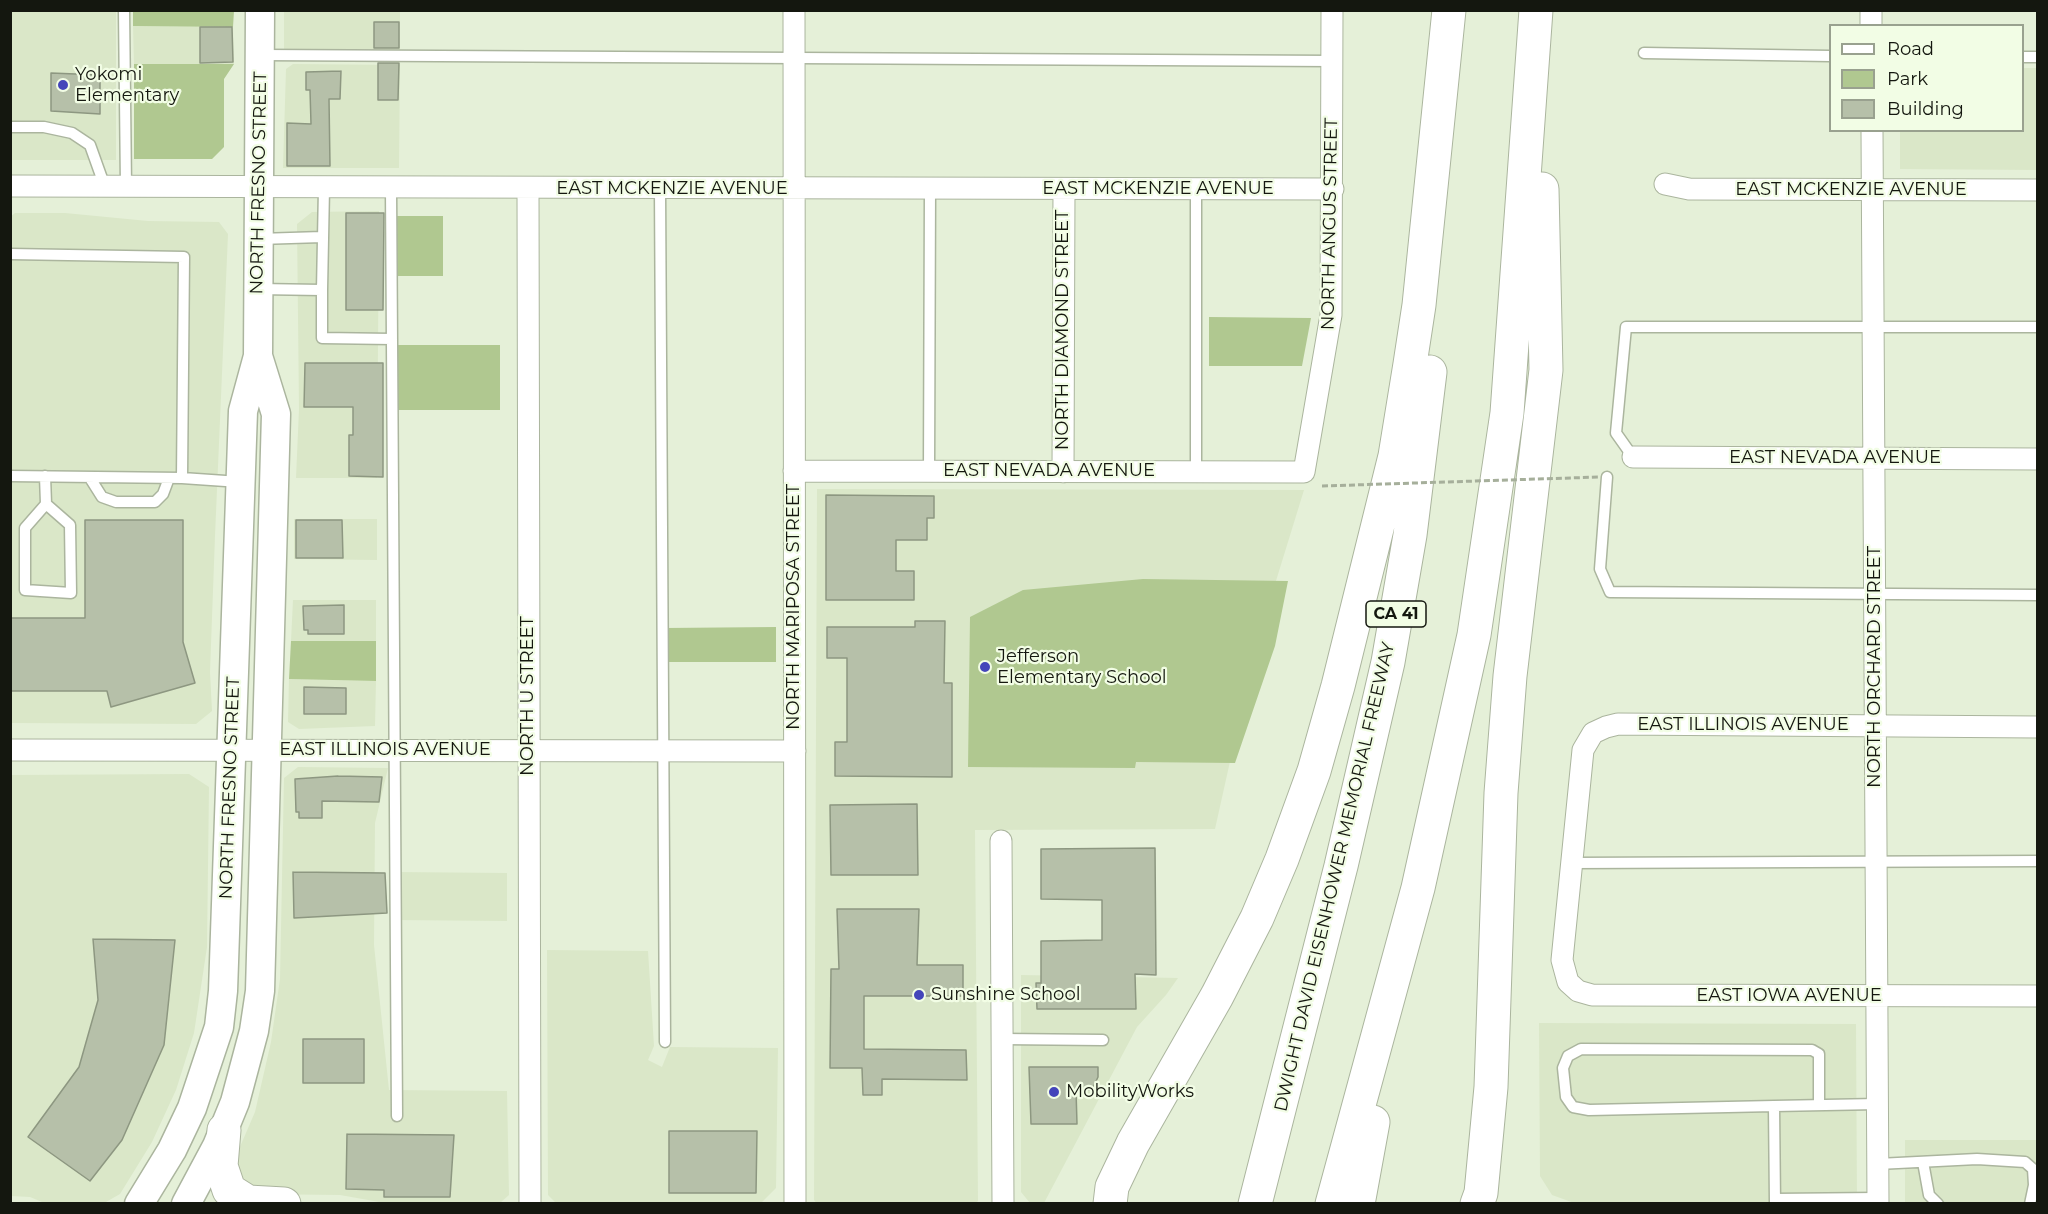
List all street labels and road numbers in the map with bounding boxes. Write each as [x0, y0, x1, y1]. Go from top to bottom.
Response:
street label: NORTH FRESNO STREET [246, 71, 272, 295]
street label: NORTH ANGUS STREET [1317, 118, 1343, 330]
street label: EAST MCKENZIE AVENUE [556, 178, 788, 200]
street label: EAST MCKENZIE AVENUE [1042, 178, 1274, 200]
street label: EAST MCKENZIE AVENUE [1735, 179, 1967, 201]
street label: NORTH DIAMOND STREET [1052, 210, 1074, 450]
street label: EAST NEVADA AVENUE [1729, 447, 1941, 469]
street label: EAST NEVADA AVENUE [943, 460, 1155, 482]
street label: NORTH MARIPOSA STREET [783, 484, 805, 730]
street label: NORTH ORCHARD STREET [1864, 546, 1886, 788]
road number: CA 41 [1366, 601, 1426, 627]
street label: NORTH U STREET [517, 616, 539, 776]
street label: DWIGHT DAVID EISENHOWER MEMORIAL FREEWAY [1270, 640, 1400, 1114]
street label: NORTH FRESNO STREET [215, 676, 245, 900]
street label: EAST ILLINOIS AVENUE [1637, 714, 1849, 736]
street label: EAST ILLINOIS AVENUE [279, 739, 491, 761]
street label: EAST IOWA AVENUE [1696, 985, 1882, 1007]

